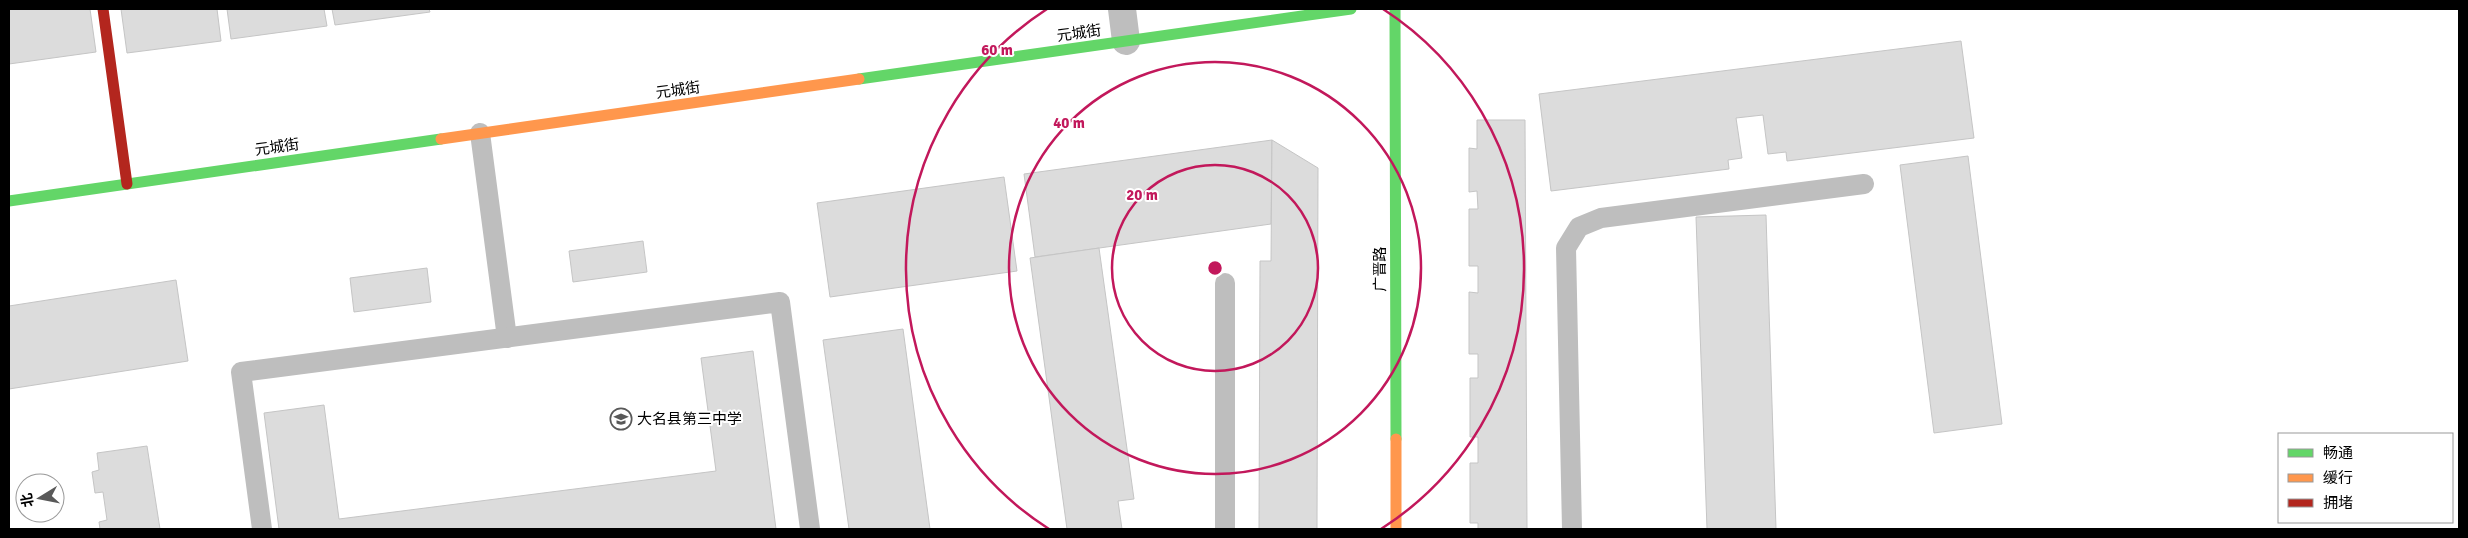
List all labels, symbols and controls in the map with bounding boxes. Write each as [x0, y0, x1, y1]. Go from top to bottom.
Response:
street label: 元城街 [1055, 21, 1103, 45]
text: 60 m [981, 41, 1013, 59]
street label: 元城街 [654, 78, 702, 102]
text: 40 m [1053, 114, 1085, 132]
street label: 元城街 [253, 135, 301, 159]
text: 20 m [1126, 186, 1158, 204]
street label: 广晋路 [1371, 246, 1389, 292]
centre of rings [1206, 259, 1224, 277]
school or university icon: 大名县第三中学 [609, 407, 633, 431]
place label: 大名县第三中学 [637, 410, 742, 428]
legend [2278, 433, 2453, 523]
text: 畅通 [2323, 444, 2353, 462]
text: 缓行 [2323, 469, 2353, 487]
north arrow [15, 473, 65, 523]
text: 北 [18, 492, 37, 509]
text: 拥堵 [2323, 494, 2353, 512]

